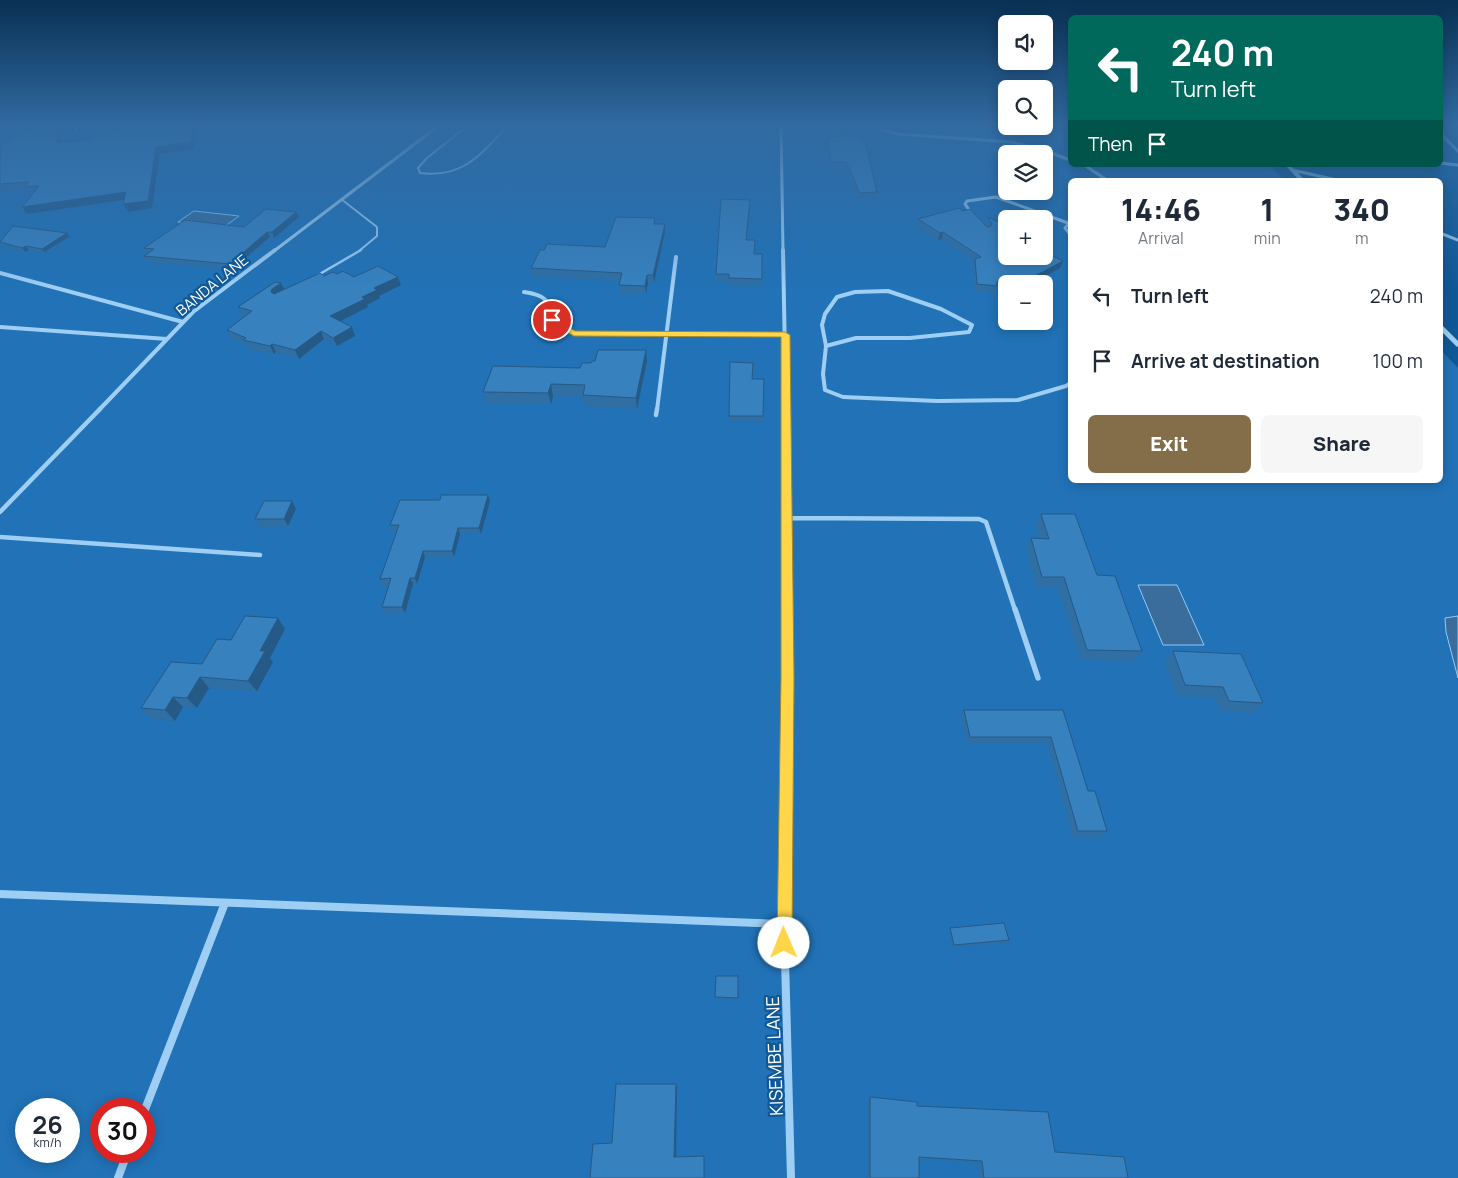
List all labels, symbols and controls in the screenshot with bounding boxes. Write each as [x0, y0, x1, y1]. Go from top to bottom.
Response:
map controls [998, 15, 1053, 330]
button: sound [998, 15, 1053, 70]
text: 240 m [1171, 29, 1274, 77]
icon: left [1088, 35, 1153, 100]
text: Turn left [1171, 74, 1256, 104]
button: search [998, 80, 1053, 135]
icon: arrive [1143, 130, 1171, 158]
text: Then [1088, 131, 1133, 157]
button: layers [998, 145, 1053, 200]
text: 14:46 [1121, 189, 1201, 230]
text: 1 [1260, 189, 1274, 230]
text: 340 [1334, 189, 1390, 230]
button: + [998, 210, 1053, 265]
text: Arrival [1138, 227, 1184, 249]
text: min [1254, 227, 1281, 249]
text: m [1355, 227, 1369, 249]
street label: BANDA LANE [172, 249, 252, 321]
button: − [998, 275, 1053, 330]
icon: left [1088, 282, 1116, 310]
text: Turn left [1131, 283, 1209, 309]
text: 240 m [1370, 283, 1423, 309]
pin [531, 299, 573, 341]
icon: arrive [538, 306, 566, 334]
icon: arrive [1088, 347, 1116, 375]
text: Arrive at destination [1131, 348, 1320, 374]
text: 100 m [1372, 348, 1423, 374]
button: Exit [1088, 415, 1251, 473]
button: Share [1261, 415, 1423, 473]
position arrow [757, 916, 809, 968]
street label: KISEMBE LANE [760, 996, 788, 1116]
speed limit sign: 30 [90, 1098, 155, 1163]
text: 26 [32, 1107, 63, 1142]
text: km/h [34, 1134, 61, 1151]

